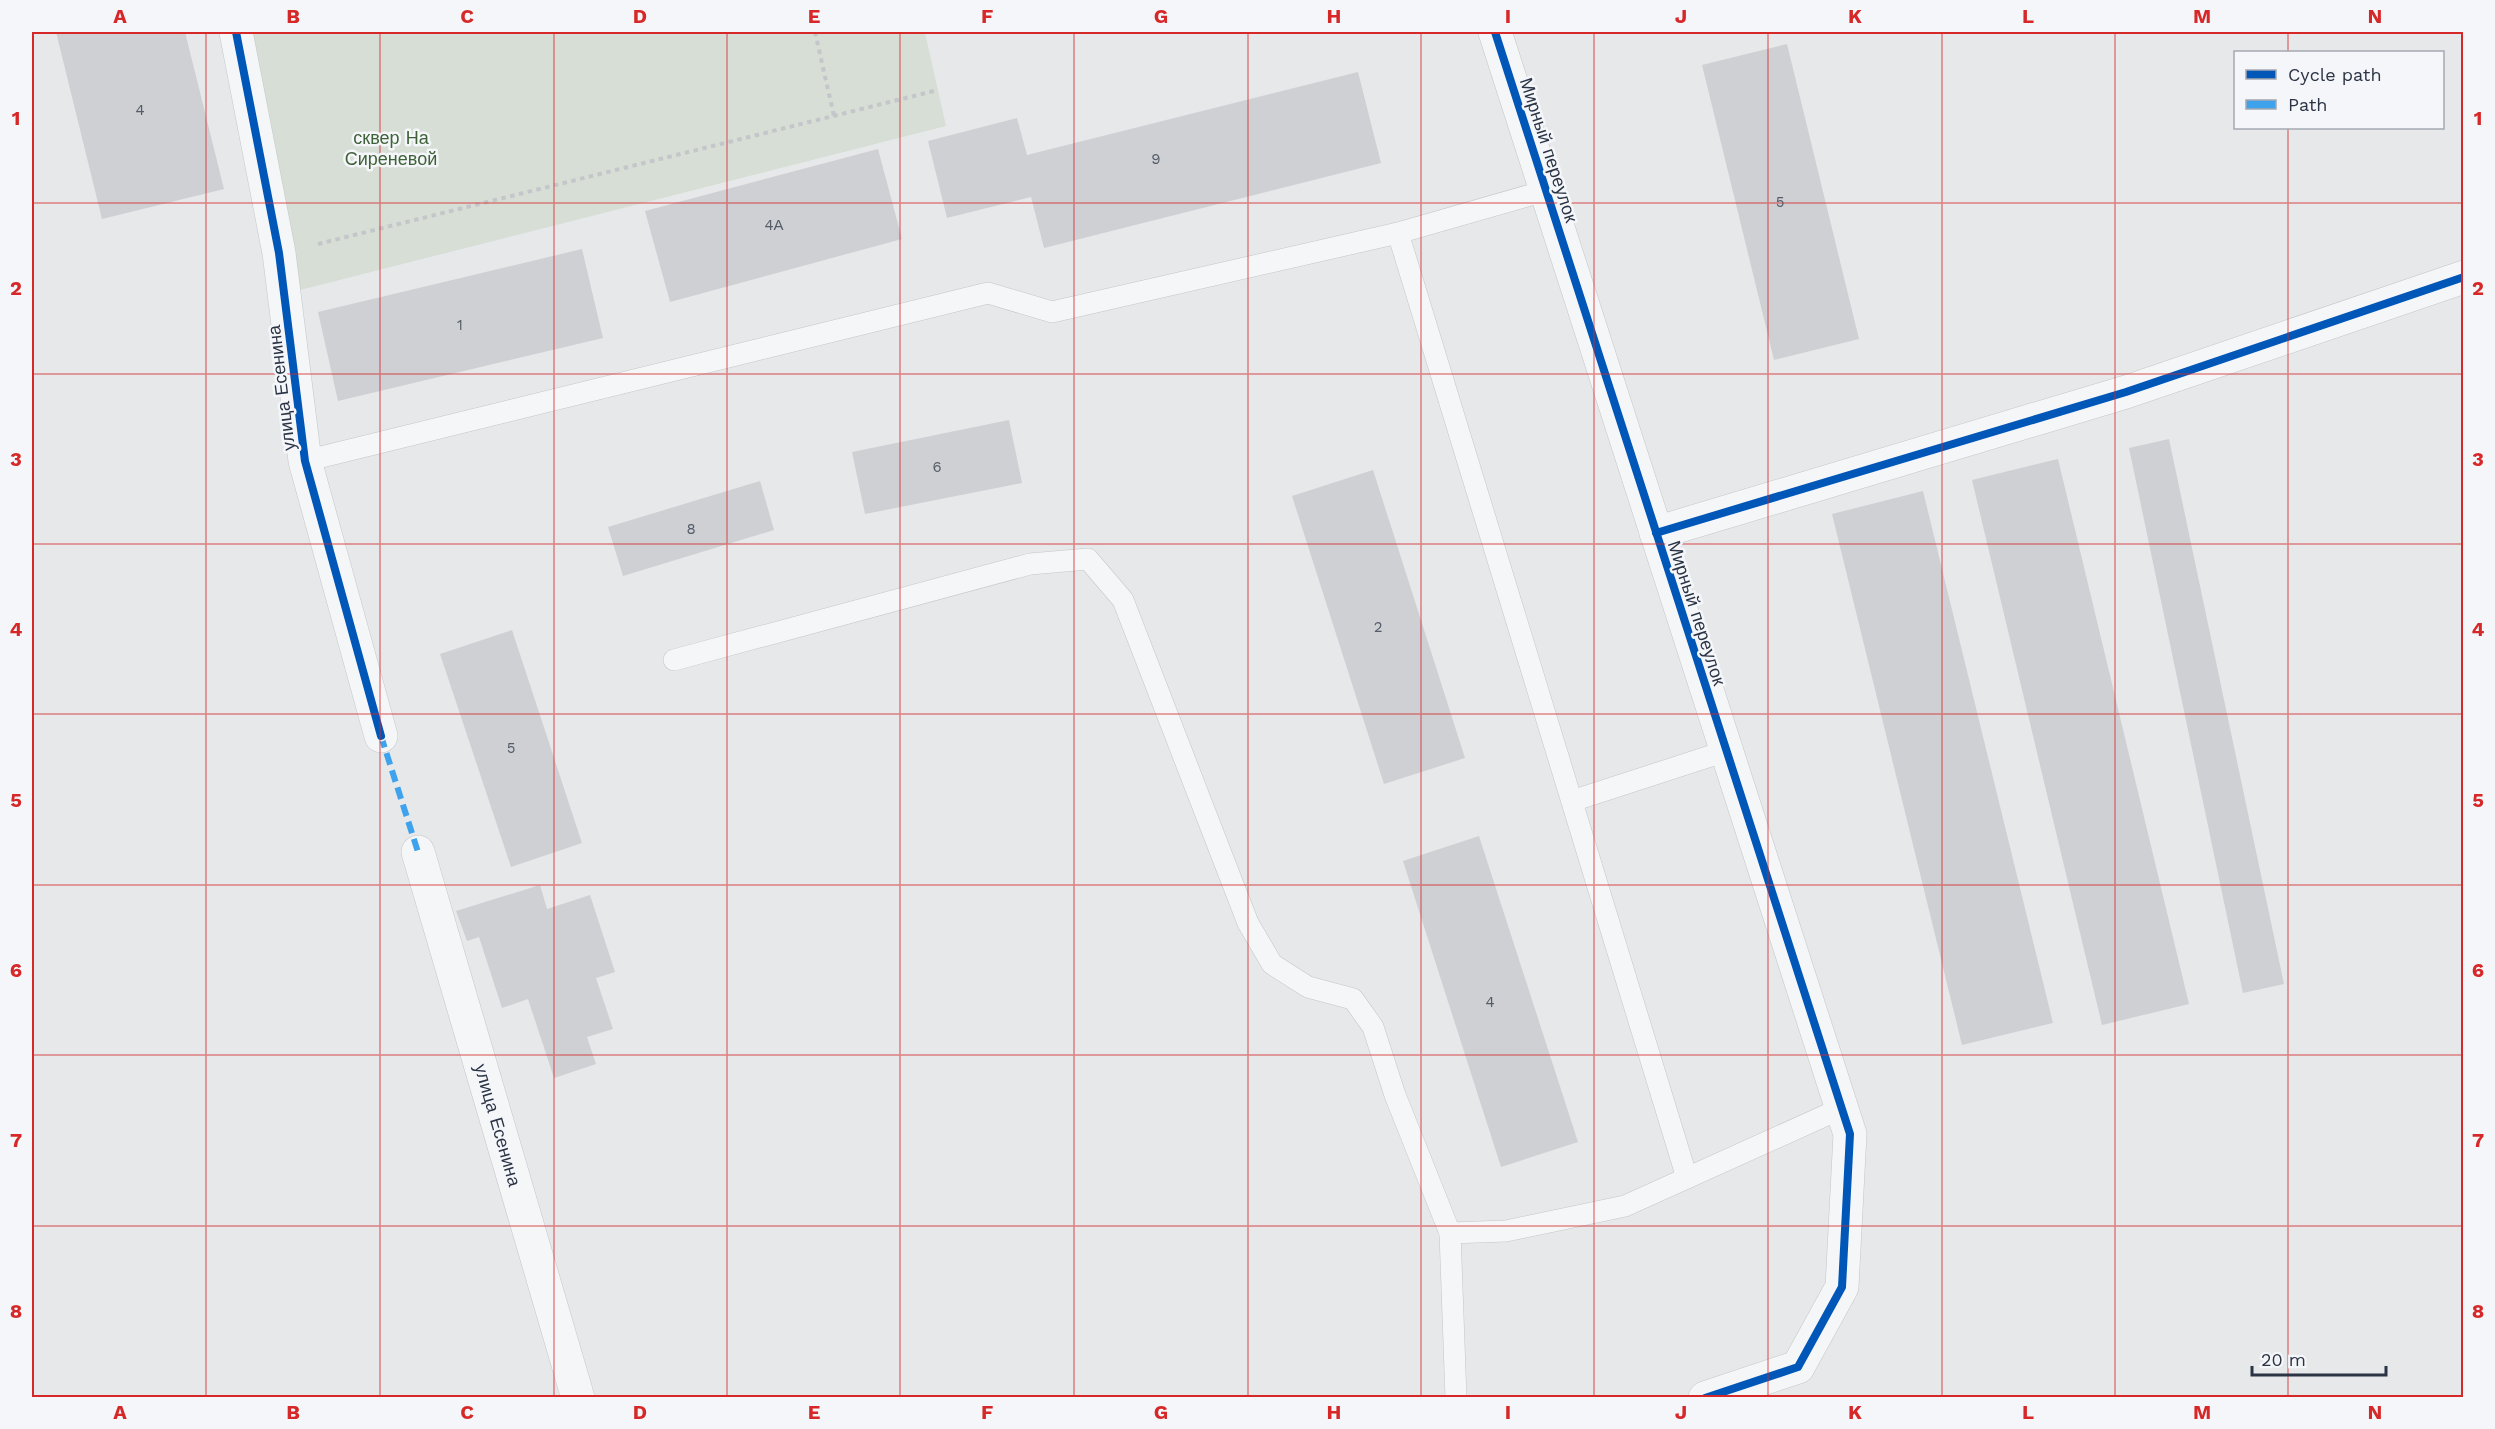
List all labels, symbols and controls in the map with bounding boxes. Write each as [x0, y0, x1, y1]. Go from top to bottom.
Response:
text: A [113, 4, 127, 28]
text: B [286, 4, 300, 28]
text: C [460, 4, 474, 28]
text: D [633, 4, 647, 28]
text: E [808, 4, 820, 28]
text: F [981, 4, 993, 28]
text: G [1154, 4, 1168, 28]
text: H [1327, 4, 1341, 28]
text: I [1505, 4, 1511, 28]
text: J [1675, 4, 1687, 28]
text: K [1848, 4, 1862, 28]
text: L [2022, 4, 2034, 28]
text: M [2193, 4, 2211, 28]
text: N [2368, 4, 2382, 28]
legend [2234, 51, 2444, 129]
text: Cycle path [2288, 64, 2382, 85]
street label: Мирный переулок [1516, 75, 1582, 225]
text: Path [2288, 94, 2328, 115]
house number: 4 [135, 101, 145, 119]
text: 1 [12, 106, 20, 130]
text: 1 [2474, 106, 2482, 130]
park label: сквер На Сиреневой [345, 127, 437, 169]
house number: 9 [1151, 150, 1161, 168]
house number: 5 [1776, 193, 1784, 211]
house number: 4А [764, 216, 784, 234]
text: 2 [10, 276, 22, 300]
text: 2 [2472, 276, 2484, 300]
house number: 1 [457, 316, 463, 334]
street label: улица Есенина [263, 323, 299, 452]
text: 3 [10, 447, 22, 471]
text: 3 [2472, 447, 2484, 471]
house number: 6 [932, 458, 942, 476]
house number: 8 [686, 520, 696, 538]
street label: Мирный переулок [1664, 538, 1730, 688]
text: 4 [10, 617, 23, 641]
text: 4 [2472, 617, 2485, 641]
house number: 2 [1374, 618, 1382, 636]
house number: 5 [507, 739, 515, 757]
text: 5 [10, 788, 22, 812]
text: 5 [2472, 788, 2484, 812]
text: 6 [10, 958, 22, 982]
text: 6 [2472, 958, 2484, 982]
house number: 4 [1485, 993, 1495, 1011]
street label: улица Есенина [470, 1061, 526, 1190]
text: 7 [10, 1128, 22, 1152]
text: 7 [2472, 1128, 2484, 1152]
text: 8 [10, 1299, 22, 1323]
text: 8 [2472, 1299, 2484, 1323]
scale bar [2252, 1339, 2386, 1377]
text: 20 m [2261, 1349, 2306, 1370]
text: A [113, 1400, 127, 1424]
text: B [286, 1400, 300, 1424]
text: C [460, 1400, 474, 1424]
text: D [633, 1400, 647, 1424]
text: E [808, 1400, 820, 1424]
text: F [981, 1400, 993, 1424]
text: G [1154, 1400, 1168, 1424]
text: H [1327, 1400, 1341, 1424]
text: I [1505, 1400, 1511, 1424]
text: J [1675, 1400, 1687, 1424]
text: K [1848, 1400, 1862, 1424]
text: L [2022, 1400, 2034, 1424]
text: M [2193, 1400, 2211, 1424]
text: N [2368, 1400, 2382, 1424]

